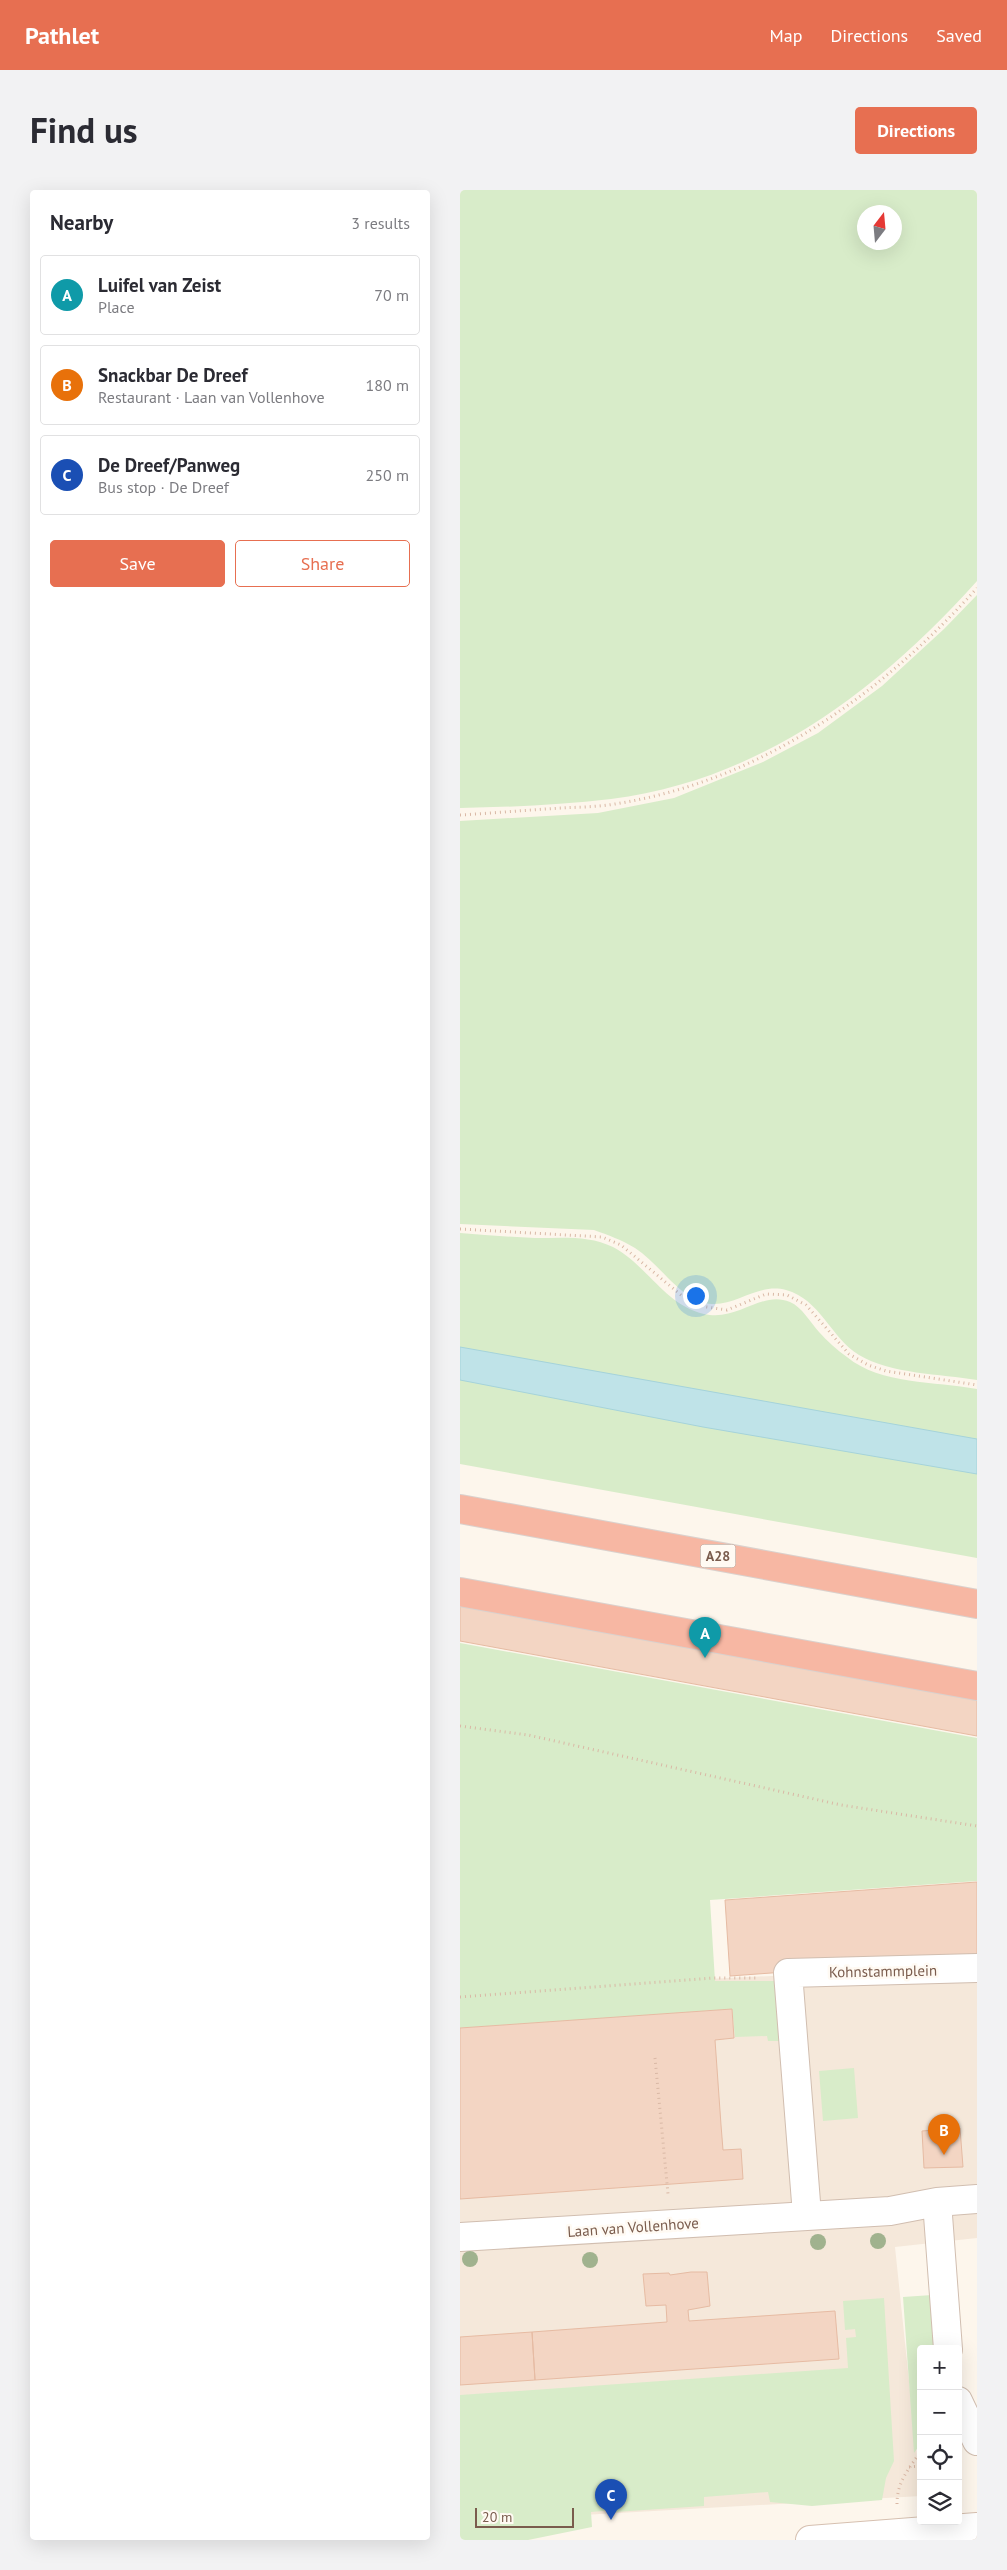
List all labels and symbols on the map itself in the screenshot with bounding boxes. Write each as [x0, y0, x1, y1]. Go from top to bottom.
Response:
north arrow [857, 205, 902, 250]
your location [683, 1283, 709, 1309]
road number: A28 [700, 1544, 736, 1568]
pin: A [689, 1617, 721, 1658]
street label: Kohnstammplein [829, 1961, 937, 1981]
pin: B [928, 2114, 960, 2155]
street label: Laan van Vollenhove [567, 2213, 699, 2241]
pin: C [595, 2479, 627, 2520]
scale bar [475, 2505, 574, 2528]

